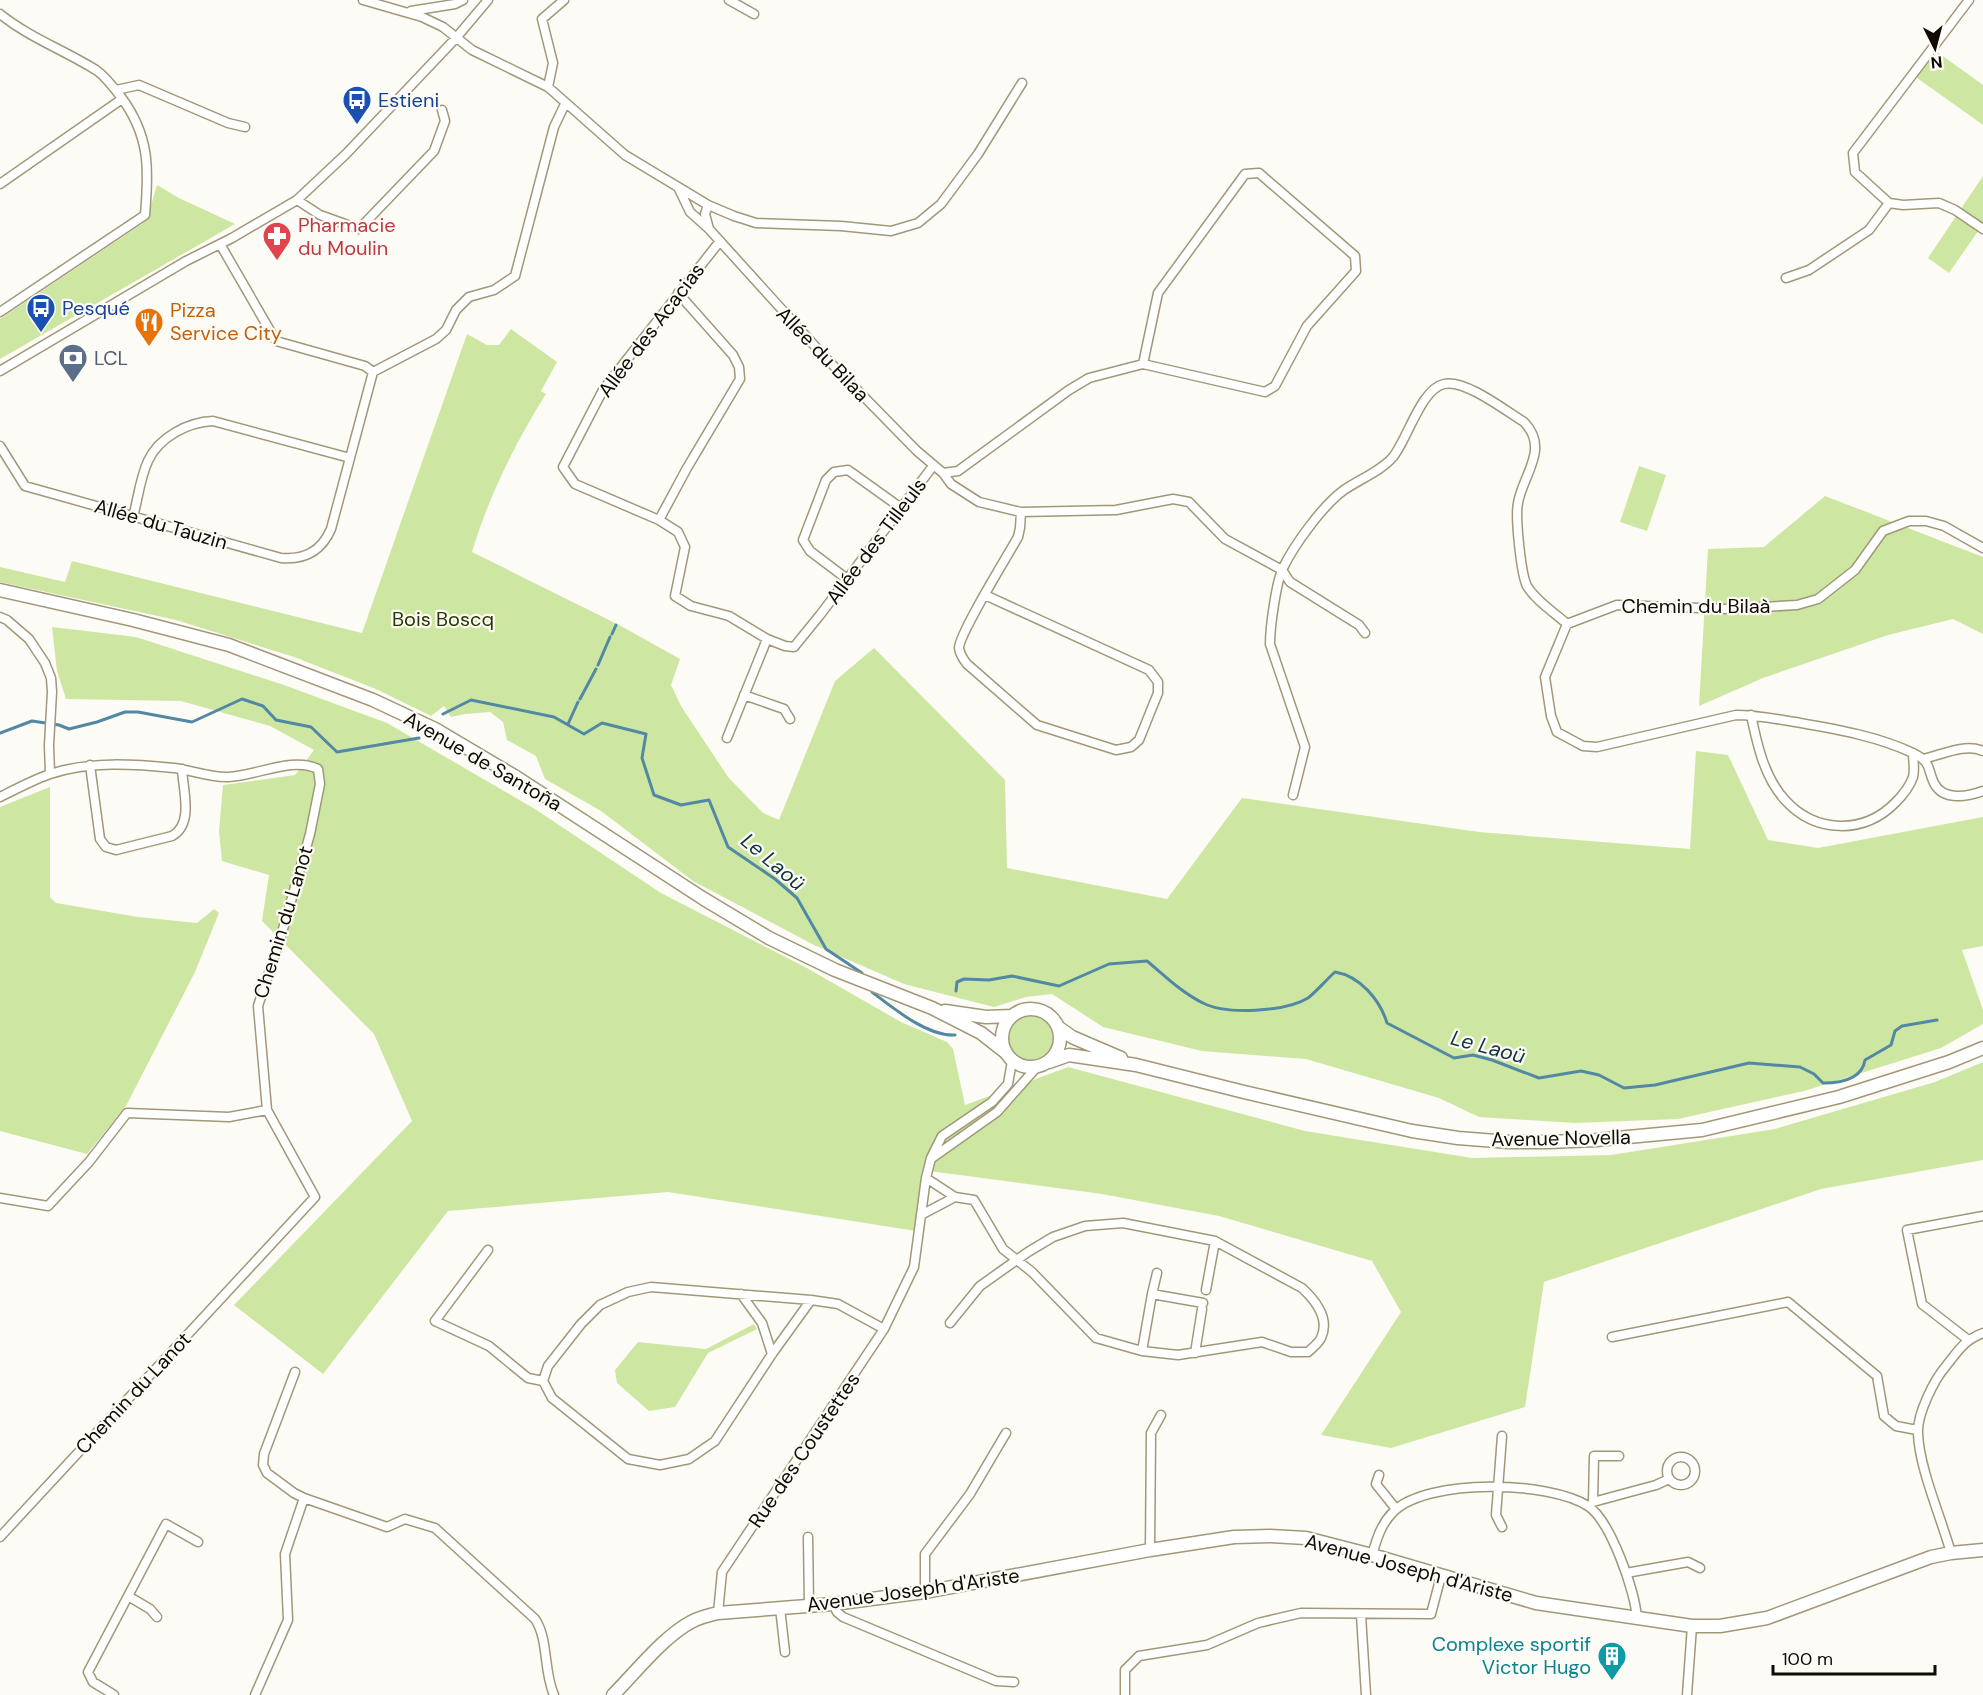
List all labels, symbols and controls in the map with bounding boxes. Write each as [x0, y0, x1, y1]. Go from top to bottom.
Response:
north arrow [1905, 18, 1965, 78]
text: N [1930, 51, 1943, 73]
bus stop icon: Estieni [341, 84, 373, 126]
place label: Estieni [378, 87, 439, 113]
place label: Pharmacie du Moulin [298, 212, 396, 261]
pharmacy icon: Pharmacie du Moulin [261, 220, 293, 262]
street label: Allée des Acacias [592, 258, 710, 402]
bus stop icon: Pesqué [25, 292, 57, 334]
place label: Pesqué [62, 295, 130, 321]
place label: Pizza Service City [170, 297, 282, 346]
street label: Allée du Bilaa [771, 301, 875, 407]
restaurant icon: Pizza Service City [133, 306, 165, 348]
bank icon: LCL [57, 342, 89, 384]
place label: LCL [94, 345, 128, 371]
street label: Allée des Tilleuls [820, 473, 932, 609]
street label: Allée du Tauzin [92, 493, 230, 555]
street label: Chemin du Bilaà [1621, 593, 1771, 619]
park label: Bois Boscq [392, 606, 494, 632]
street label: Avenue de Santoña [399, 705, 567, 817]
water label: Le Laoü [735, 827, 811, 897]
street label: Chemin du Lanot [247, 842, 319, 1001]
water label: Le Laoü [1448, 1024, 1528, 1070]
street label: Avenue Novella [1491, 1124, 1631, 1152]
street label: Chemin du Lanot [70, 1326, 197, 1460]
street label: Rue des Coustettes [742, 1367, 866, 1533]
street label: Avenue Joseph d'Ariste [1302, 1528, 1516, 1608]
street label: Avenue Joseph d'Ariste [805, 1562, 1021, 1618]
place label: Complexe sportif Victor Hugo [1432, 1631, 1591, 1680]
scale bar [1773, 1638, 1935, 1676]
building icon: Complexe sportif Victor Hugo [1596, 1640, 1628, 1682]
text: 100 m [1782, 1647, 1833, 1671]

